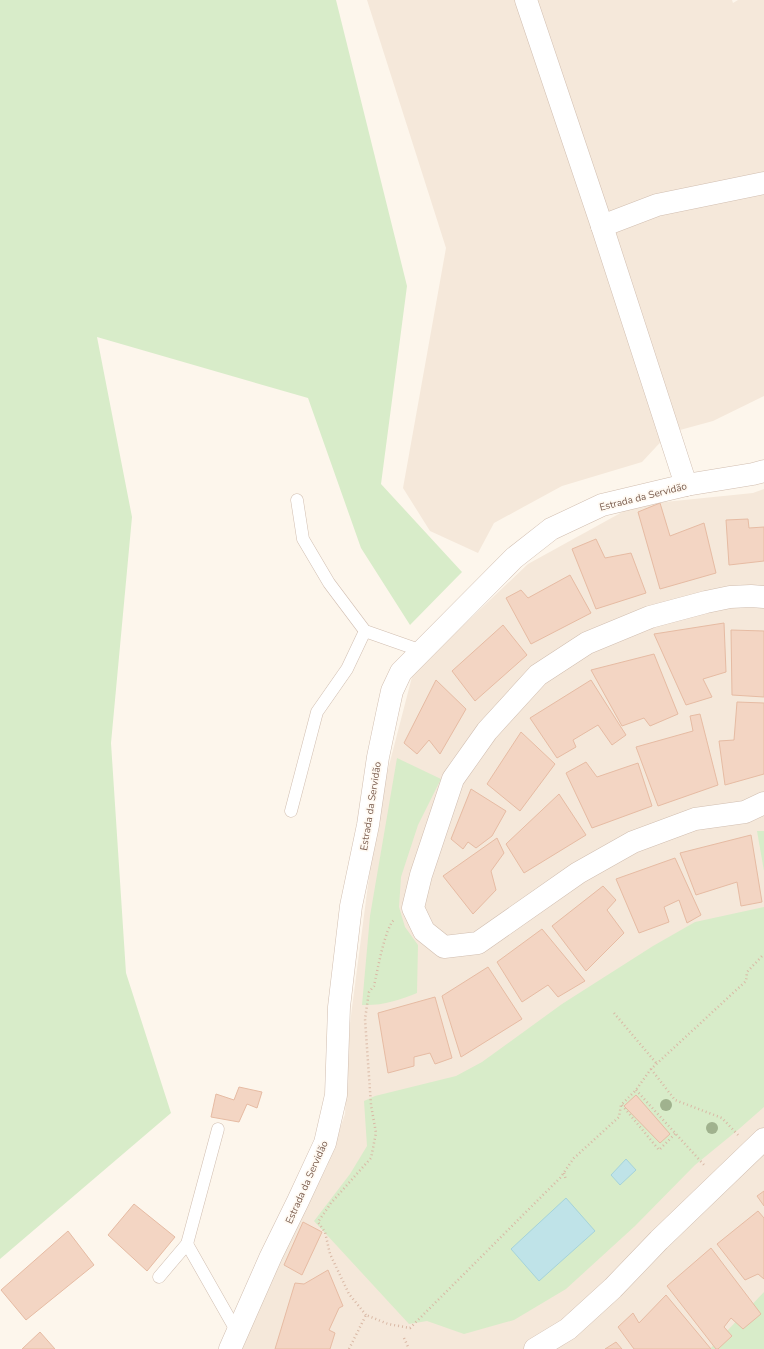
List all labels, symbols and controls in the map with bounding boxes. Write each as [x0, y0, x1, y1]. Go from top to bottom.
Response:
street label: Estrada da Servidão [598, 479, 689, 515]
street label: Estrada da Servidão [357, 760, 385, 852]
street label: Estrada da Servidão [282, 1138, 332, 1226]

